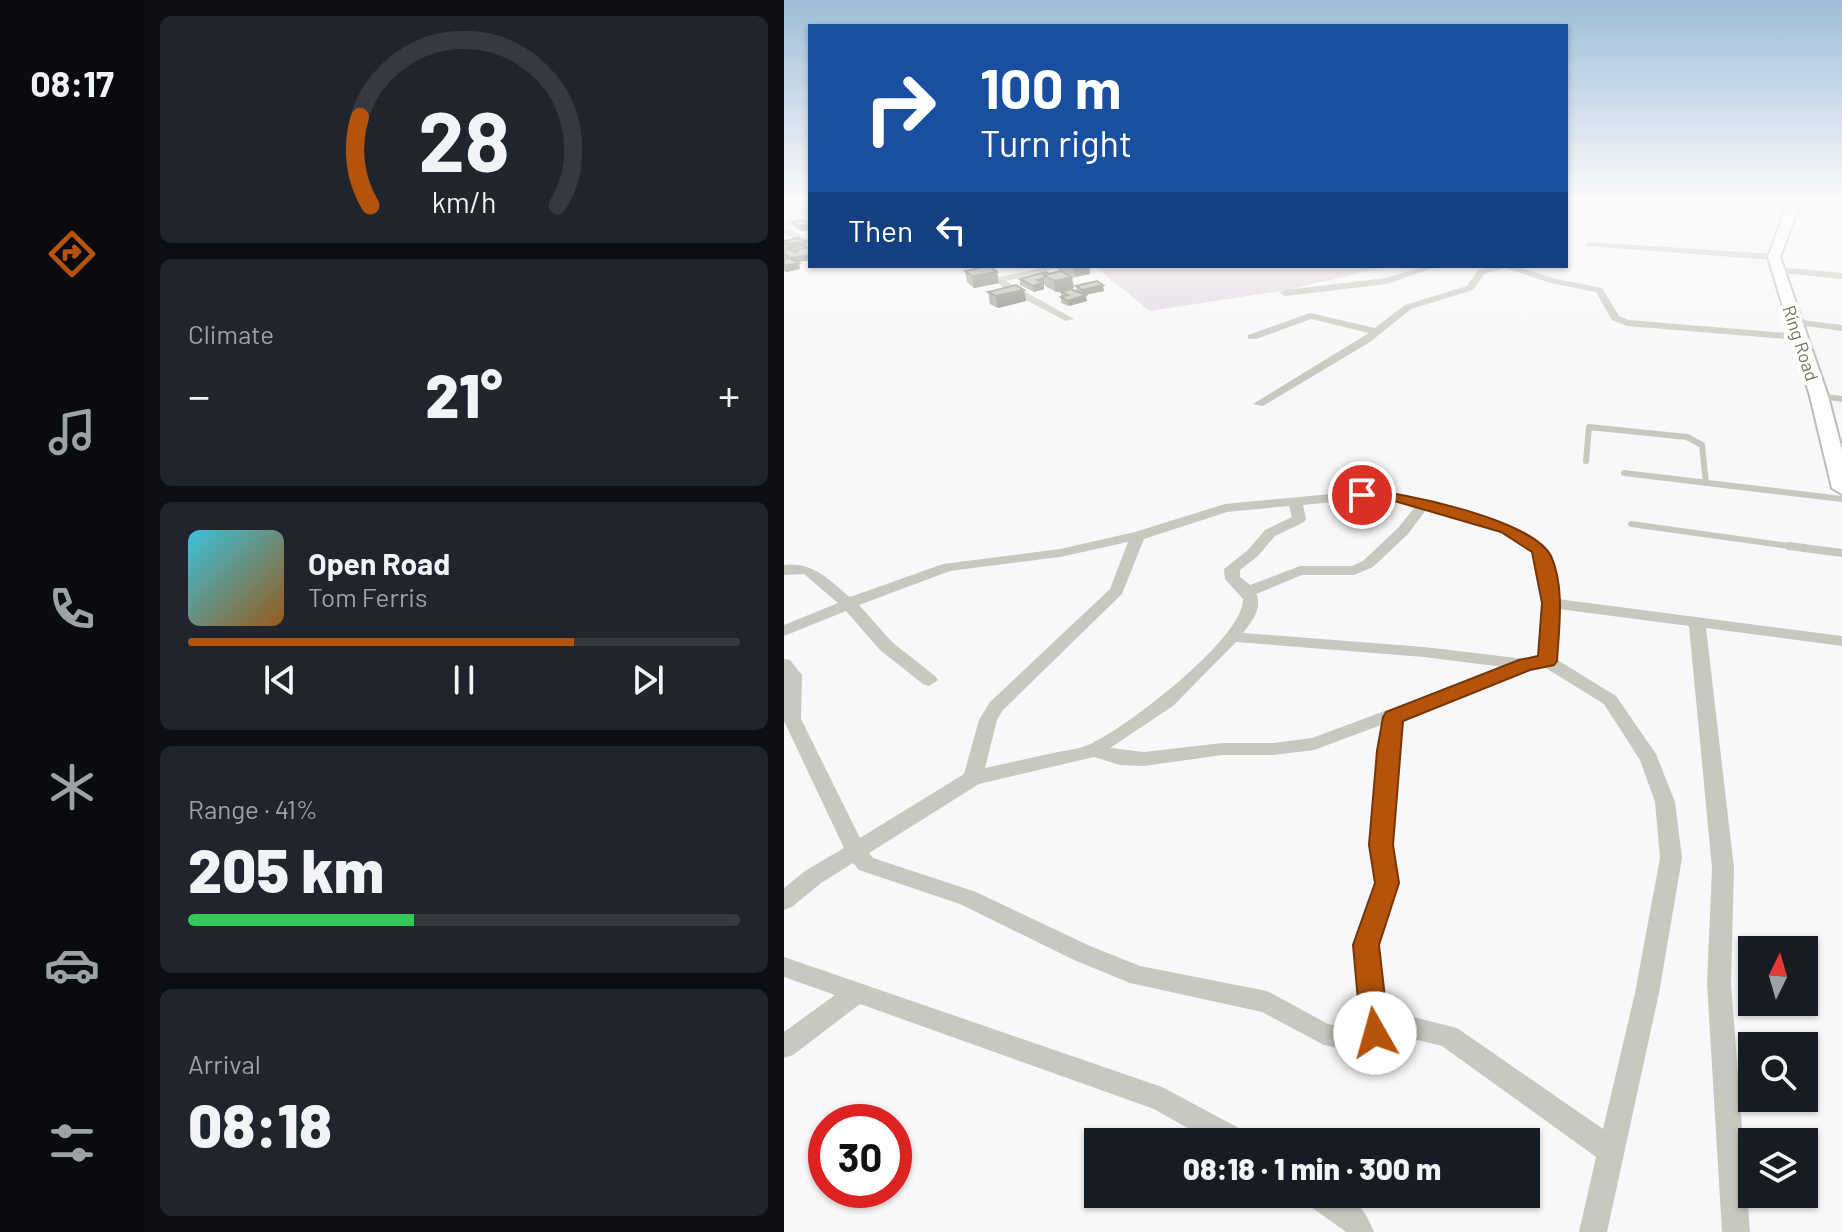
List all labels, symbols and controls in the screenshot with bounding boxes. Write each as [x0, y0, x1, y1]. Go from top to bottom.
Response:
text: 100 m [980, 53, 1122, 120]
icon: right [848, 56, 952, 160]
text: 08:17 [30, 61, 114, 104]
text: 28 [418, 88, 510, 188]
text: Turn right [980, 121, 1132, 164]
text: km/h [432, 184, 496, 219]
icon: left [929, 208, 973, 252]
text: Then [848, 212, 913, 248]
icon: directions [44, 226, 100, 282]
street label: Ring Road [1778, 302, 1824, 384]
text: Climate [188, 318, 274, 349]
text: 21° [425, 358, 503, 430]
text: − [188, 368, 210, 421]
text: + [718, 368, 740, 421]
icon: music [44, 404, 100, 460]
pin [1328, 461, 1396, 529]
icon: arrive [1340, 473, 1384, 517]
text: Open Road [308, 545, 450, 581]
icon: phone [44, 581, 100, 637]
text: Tom Ferris [308, 581, 428, 612]
icon: previous [258, 658, 302, 702]
icon: pause [442, 658, 486, 702]
icon: next [626, 658, 670, 702]
icon: climate [44, 759, 100, 815]
text: Range · 41% [188, 793, 318, 824]
text: 205 km [188, 833, 384, 905]
north arrow [1738, 936, 1818, 1016]
map controls [1738, 936, 1818, 1208]
icon: car [44, 937, 100, 993]
position arrow [1333, 991, 1417, 1075]
button: search [1738, 1032, 1818, 1112]
text: Arrival [188, 1048, 261, 1079]
text: 08:18 [188, 1088, 332, 1160]
speed limit sign: 30 [808, 1104, 912, 1208]
icon: filters [44, 1115, 100, 1171]
button: layers [1738, 1128, 1818, 1208]
text: 08:18 · 1 min · 300 m [1183, 1150, 1441, 1186]

